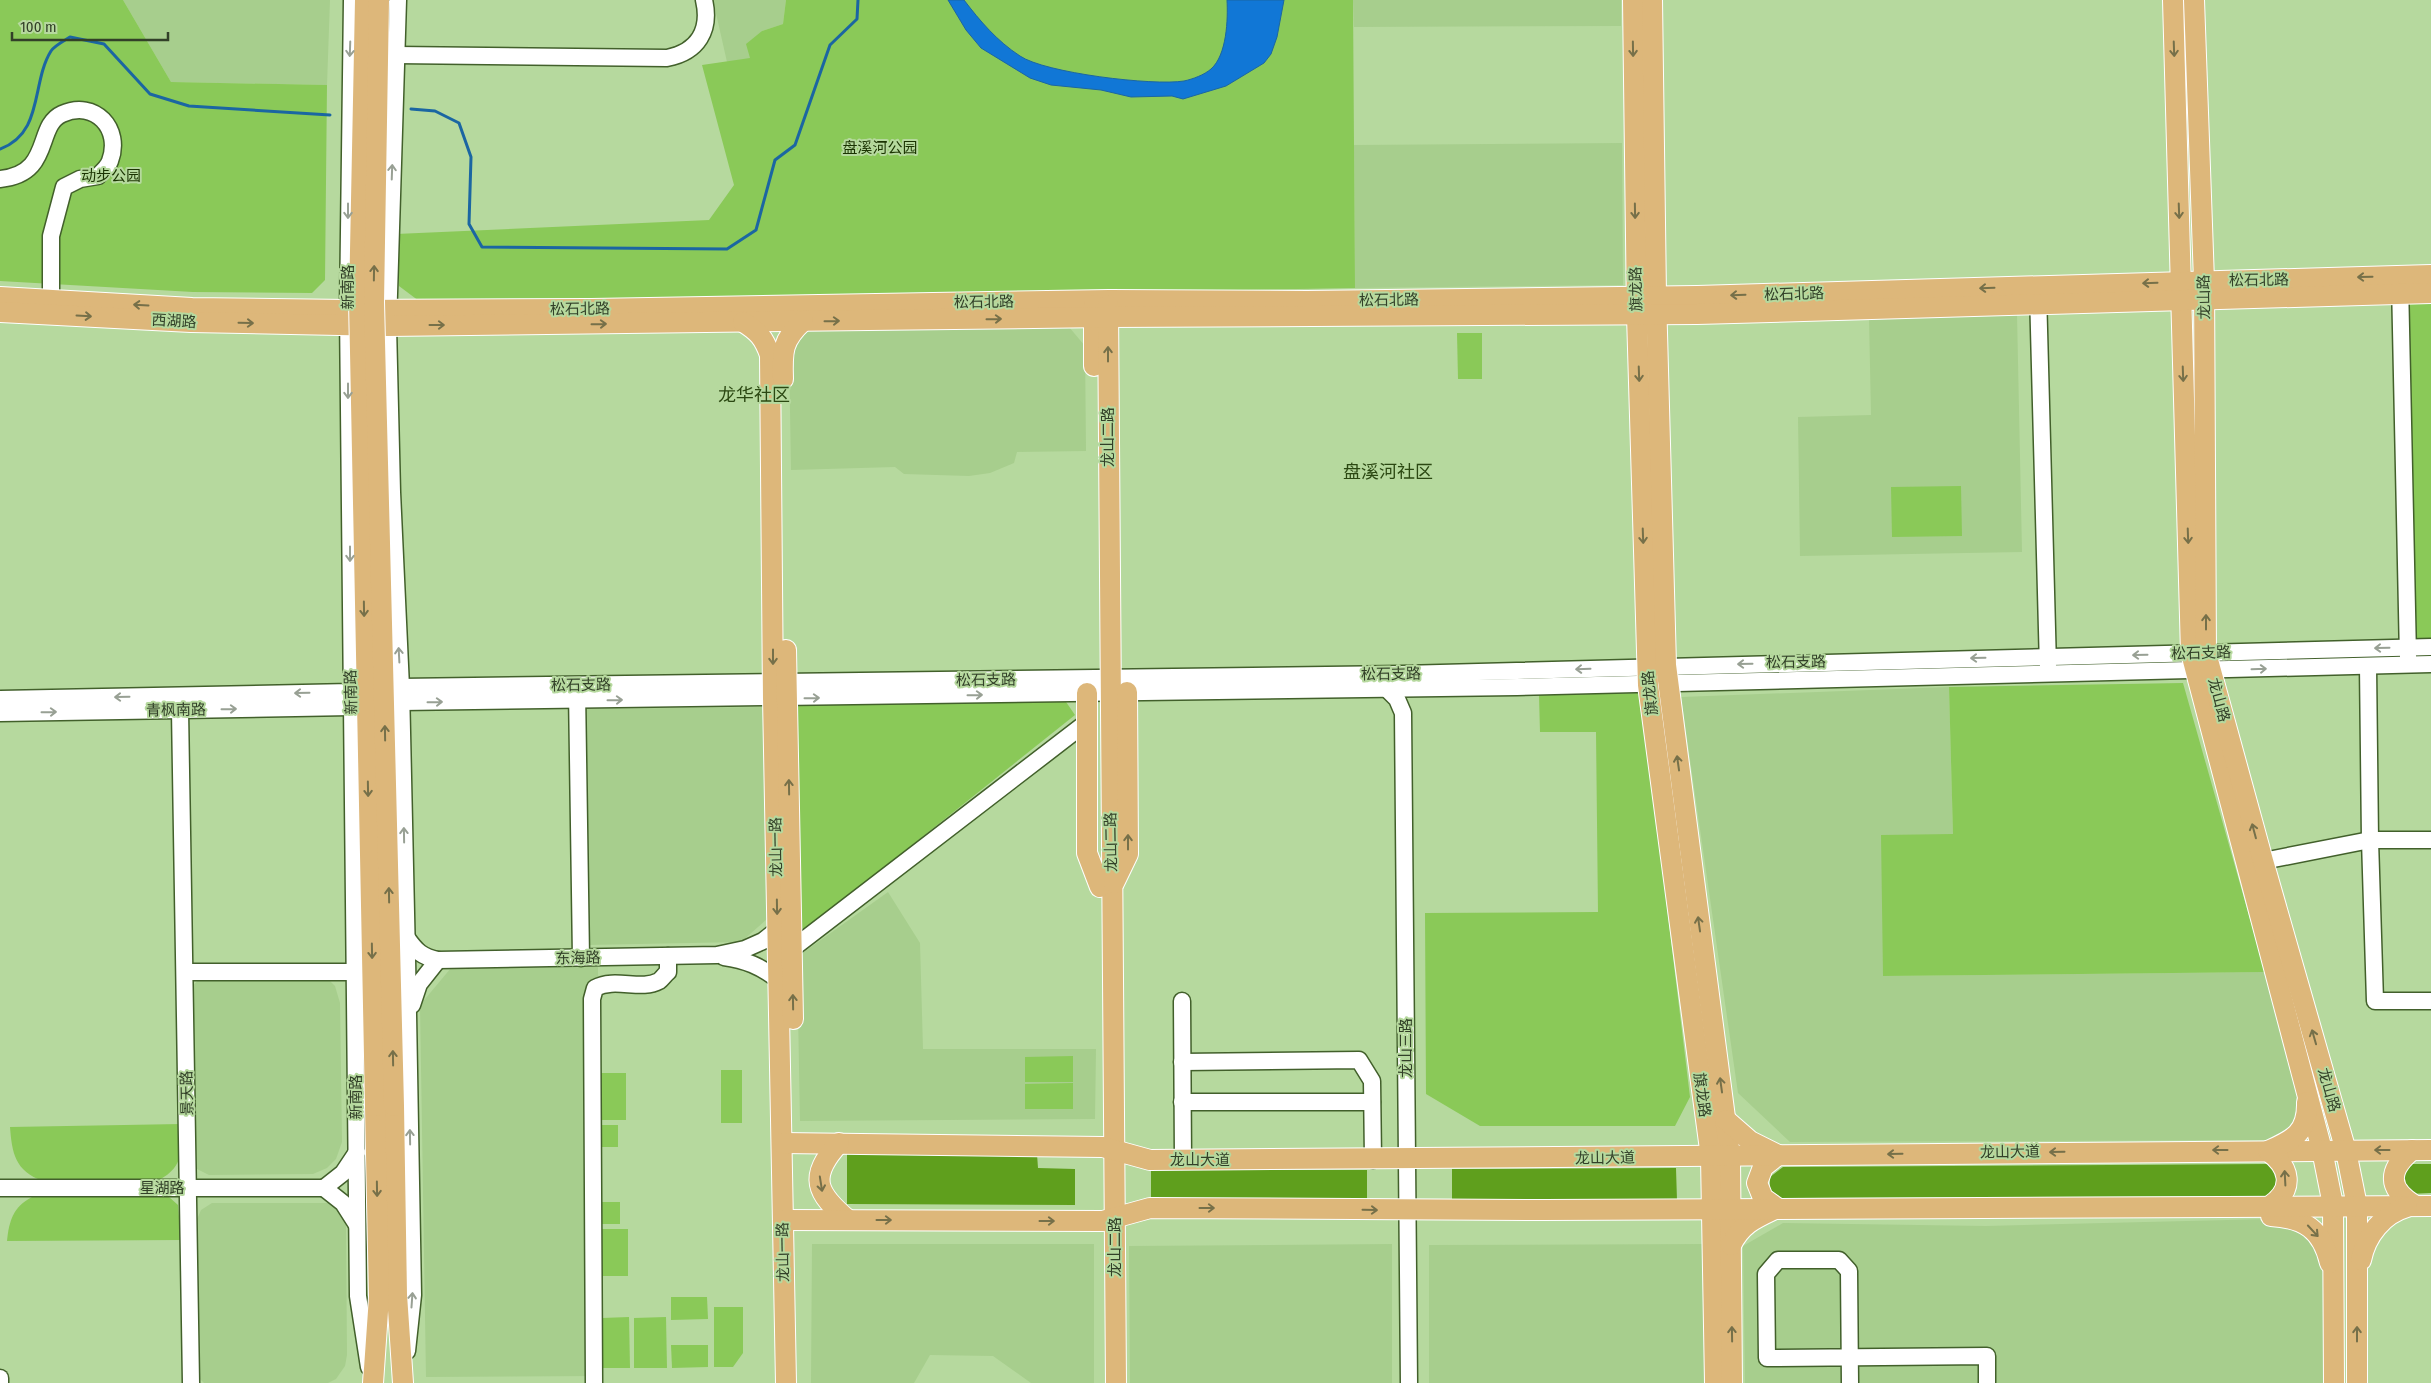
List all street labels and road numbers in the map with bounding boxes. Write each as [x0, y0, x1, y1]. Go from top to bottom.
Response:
street label: 新南路 [339, 264, 357, 310]
street label: 旗龙路 [1627, 266, 1645, 312]
street label: 松石北路 [2229, 270, 2289, 290]
street label: 龙山路 [2195, 274, 2213, 320]
street label: 松石北路 [1764, 284, 1824, 304]
street label: 松石北路 [1359, 290, 1419, 310]
street label: 松石北路 [954, 292, 1014, 312]
street label: 松石北路 [550, 299, 610, 319]
street label: 西湖路 [151, 311, 197, 331]
street label: 龙山二路 [1099, 407, 1117, 467]
street label: 松石支路 [2171, 643, 2231, 663]
street label: 松石支路 [1766, 652, 1826, 672]
street label: 松石支路 [1361, 664, 1421, 684]
street label: 新南路 [342, 669, 360, 715]
street label: 松石支路 [956, 670, 1016, 690]
street label: 旗龙路 [1639, 670, 1661, 716]
street label: 松石支路 [551, 675, 611, 695]
street label: 龙山路 [2204, 676, 2234, 724]
street label: 青枫南路 [146, 700, 206, 720]
street label: 龙山二路 [1101, 812, 1121, 872]
street label: 龙山一路 [766, 817, 786, 877]
street label: 东海路 [555, 949, 601, 967]
street label: 龙山三路 [1397, 1018, 1415, 1078]
street label: 龙山路 [2314, 1066, 2344, 1114]
street label: 景天路 [178, 1070, 196, 1116]
street label: 旗龙路 [1690, 1071, 1714, 1119]
street label: 新南路 [347, 1074, 365, 1120]
street label: 龙山大道 [1980, 1142, 2040, 1162]
street label: 龙山大道 [1575, 1148, 1635, 1168]
street label: 龙山大道 [1170, 1151, 1230, 1169]
street label: 星湖路 [139, 1179, 185, 1197]
street label: 龙山二路 [1106, 1217, 1124, 1277]
street label: 龙山一路 [773, 1222, 793, 1282]

